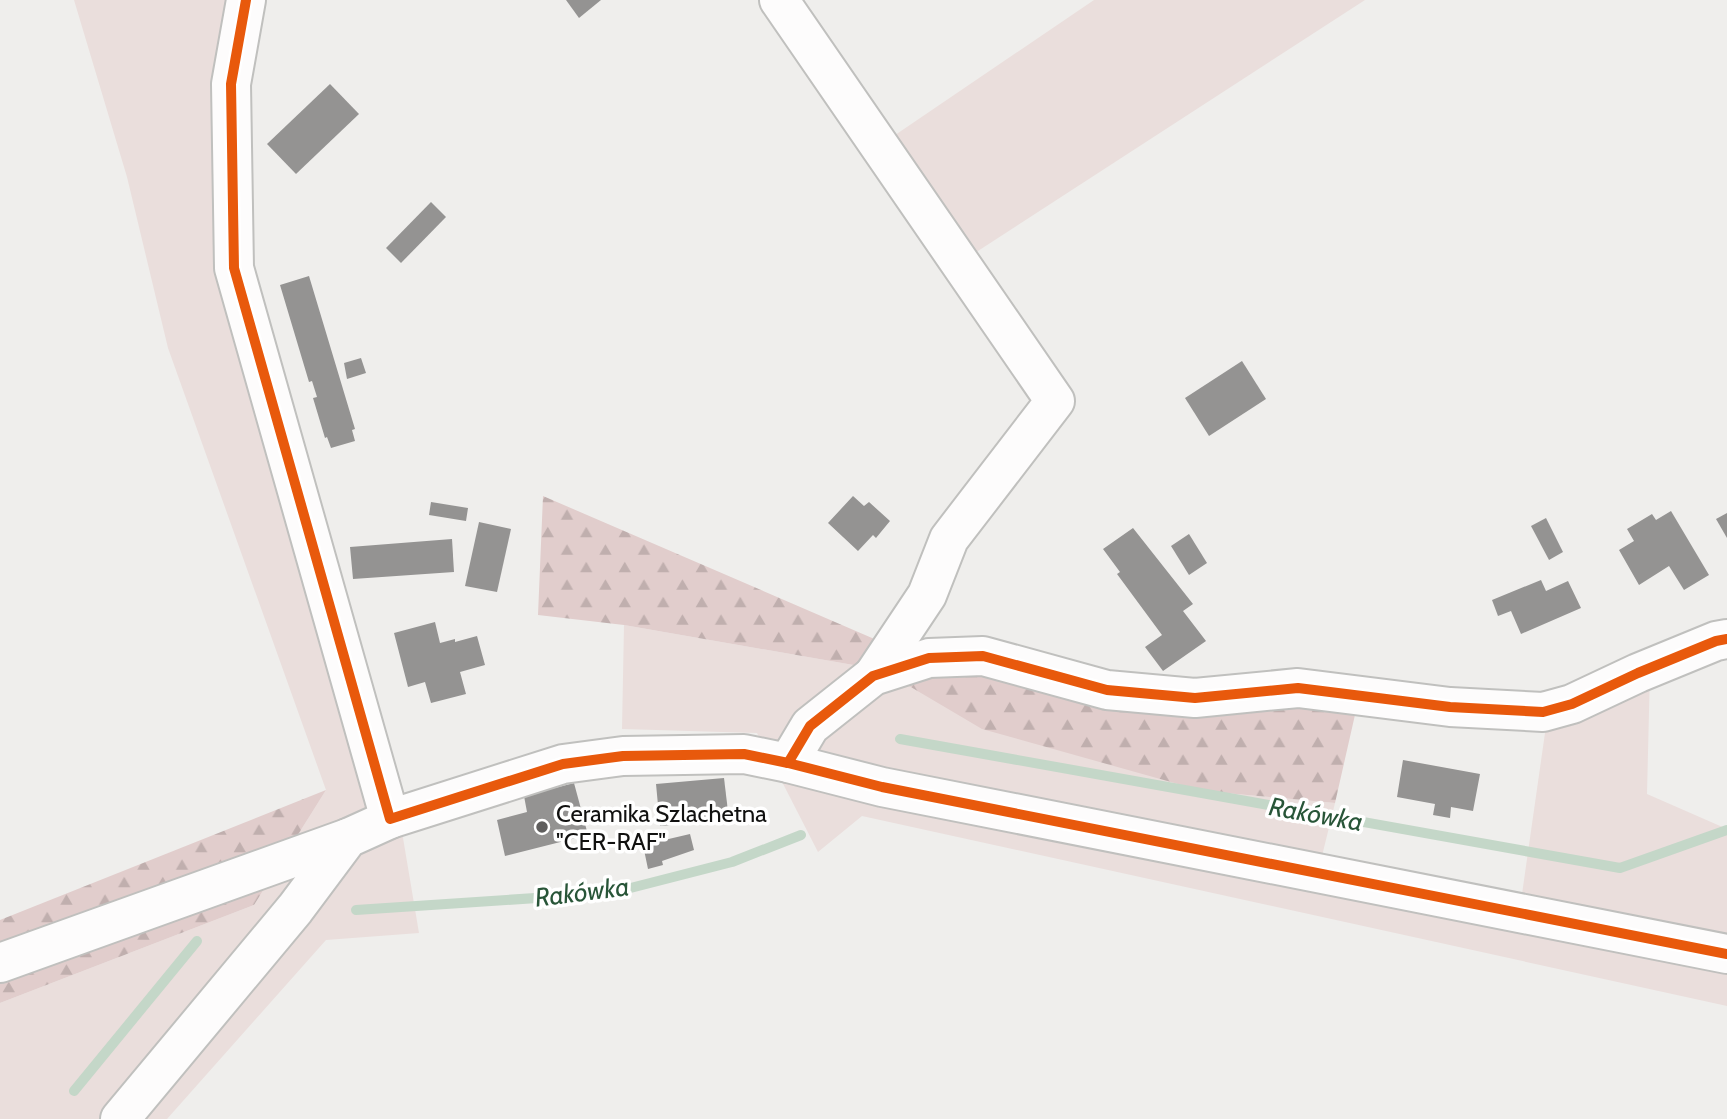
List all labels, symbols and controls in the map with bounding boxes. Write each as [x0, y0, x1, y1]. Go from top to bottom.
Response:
water label: Rakówka [1267, 790, 1365, 838]
place label: Ceramika Szlachetna "CER-RAF" [556, 799, 767, 856]
marker: Ceramika Szlachetna "CER-RAF" [534, 819, 550, 835]
water label: Rakówka [533, 870, 631, 914]

